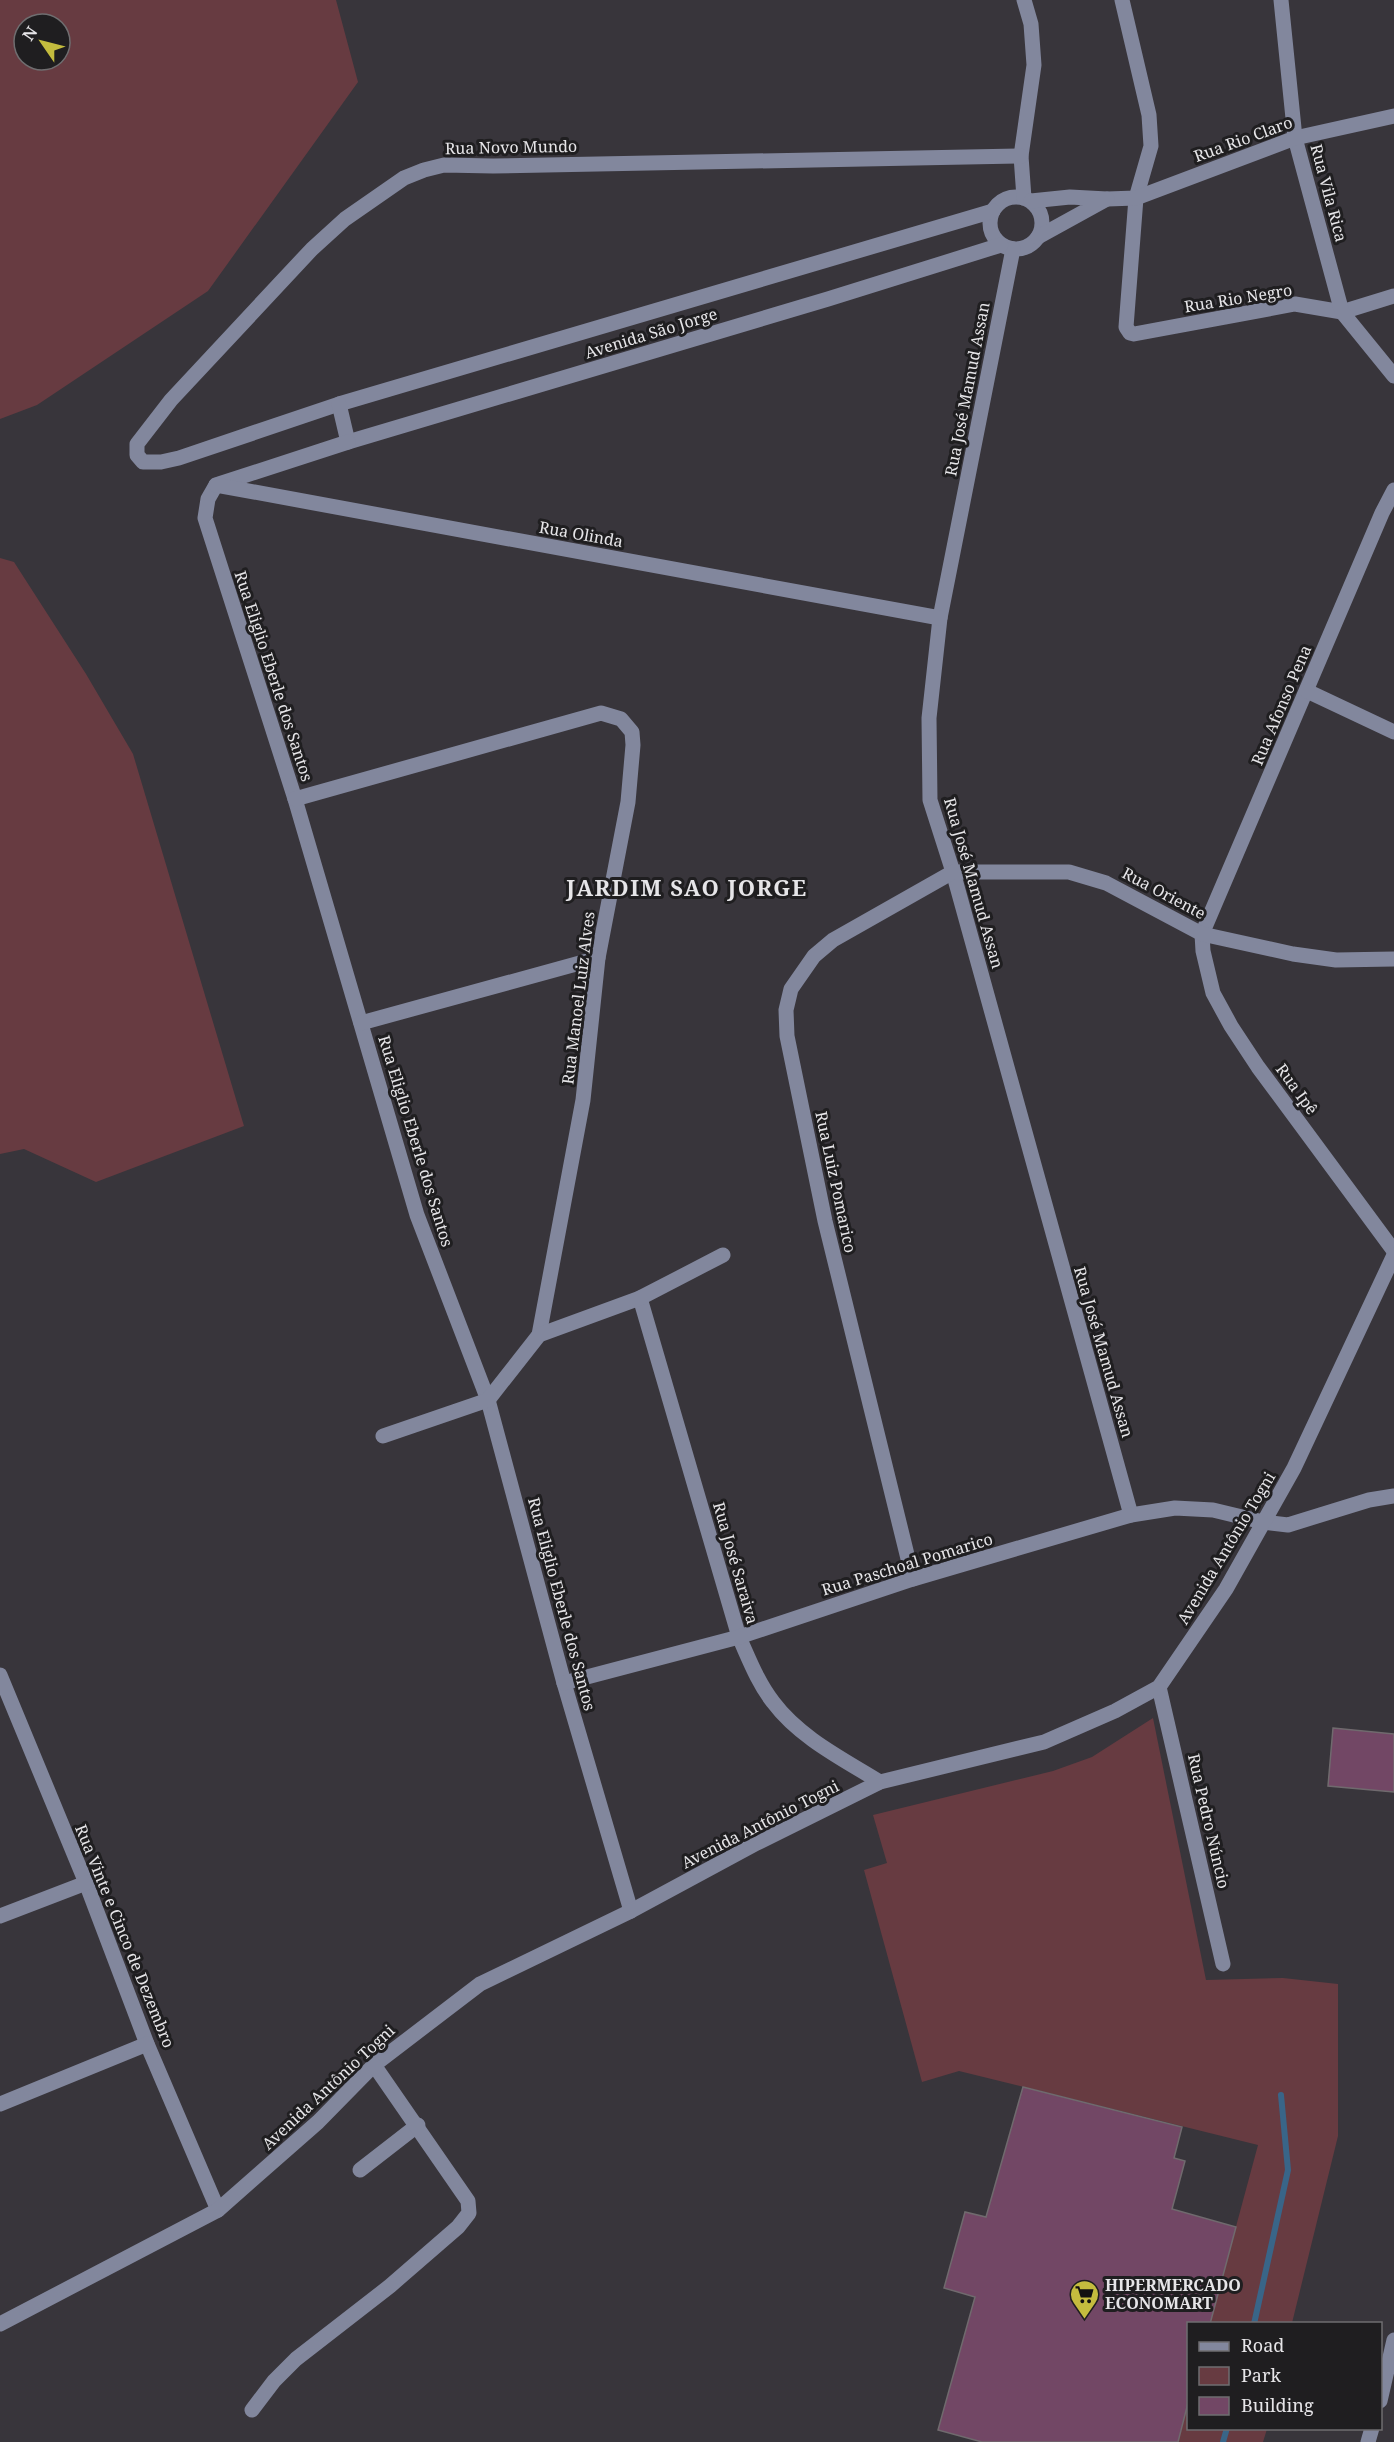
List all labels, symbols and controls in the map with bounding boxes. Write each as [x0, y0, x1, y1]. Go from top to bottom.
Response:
north arrow [12, 12, 72, 72]
text: N [17, 22, 43, 45]
street label: Rua Rio Claro [1191, 111, 1295, 167]
street label: Rua Novo Mundo [445, 135, 577, 159]
street label: Rua Vila Rica [1305, 142, 1353, 244]
street label: Rua Rio Negro [1182, 279, 1294, 317]
street label: Rua José Mamud Assan [939, 300, 995, 478]
street label: Avenida São Jorge [582, 302, 720, 364]
street label: Rua Olinda [537, 516, 625, 552]
street label: Rua Eliglio Eberle dos Santos [230, 568, 318, 784]
street label: Rua Afonso Pena [1246, 641, 1316, 769]
street label: Rua José Mamud Assan [939, 795, 1009, 971]
street label: Rua Oriente [1118, 862, 1210, 924]
district label: JARDIM SAO JORGE [565, 872, 808, 902]
street label: Rua Manoel Luiz Alves [556, 910, 600, 1086]
street label: Rua Eliglio Eberle dos Santos [373, 1033, 459, 1249]
street label: Rua Ipê [1271, 1059, 1323, 1119]
street label: Rua Luiz Pomarico [810, 1109, 862, 1255]
street label: Rua José Mamud Assan [1069, 1264, 1139, 1440]
street label: Avenida Antônio Togni [1172, 1468, 1280, 1628]
street label: Rua Eliglio Eberle dos Santos [523, 1495, 601, 1713]
street label: Rua José Saraiva [708, 1499, 764, 1627]
street label: Rua Paschoal Pomarico [819, 1527, 995, 1601]
street label: Rua Pedro Núncio [1183, 1751, 1235, 1891]
street label: Avenida Antônio Togni [677, 1775, 843, 1873]
street label: Rua Vinte e Cinco de Dezembro [70, 1821, 180, 2051]
street label: Avenida Antônio Togni [257, 2020, 399, 2154]
place label: HIPERMERCADO ECONOMART [1105, 2274, 1241, 2314]
supermarket icon: HIPERMERCADO ECONOMART [1068, 2278, 1100, 2320]
legend [1187, 2322, 1382, 2430]
text: Road [1241, 2333, 1284, 2357]
text: Park [1241, 2363, 1281, 2387]
text: Building [1241, 2393, 1314, 2417]

